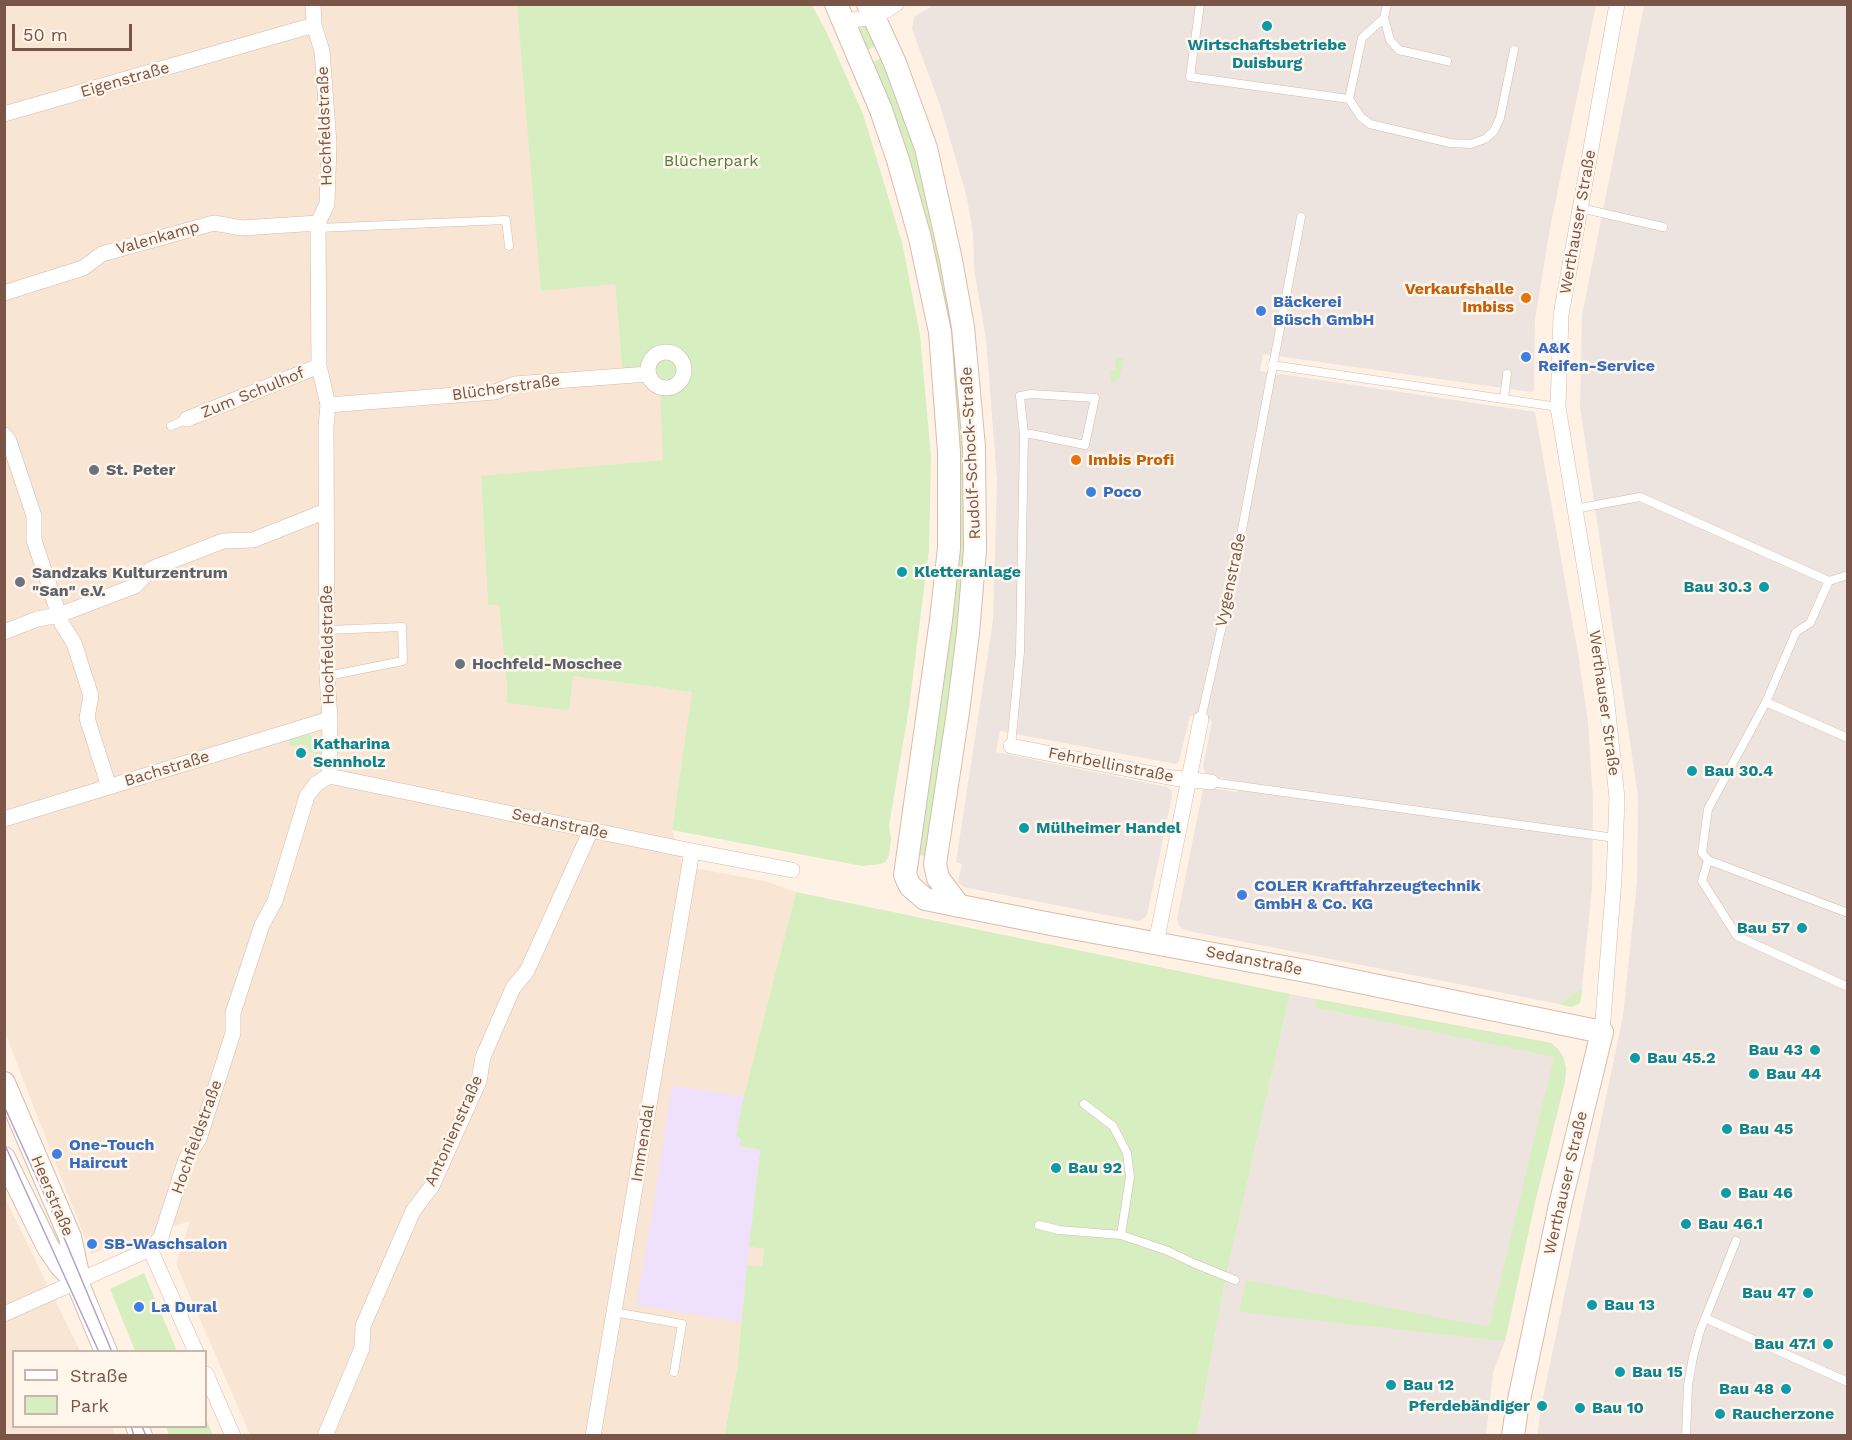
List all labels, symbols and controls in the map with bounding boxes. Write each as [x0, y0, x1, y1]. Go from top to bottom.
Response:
scale bar [15, 12, 135, 50]
marker: Wirtschaftsbetriebe Duisburg [1260, 19, 1274, 33]
text: 50 m [23, 24, 68, 45]
place label: Wirtschaftsbetriebe Duisburg [1188, 35, 1346, 73]
street label: Eigenstraße [78, 58, 172, 102]
street label: Hochfeldstraße [313, 66, 337, 186]
street label: Werthauser Straße [1556, 148, 1600, 296]
park label: Blücherpark [664, 151, 758, 171]
street label: Valenkamp [114, 217, 202, 259]
place label: Verkaufshalle Imbiss [1405, 279, 1514, 317]
marker: Verkaufshalle Imbiss [1519, 291, 1533, 305]
place label: Bäckerei Büsch GmbH [1273, 292, 1374, 330]
marker: Bäckerei Büsch GmbH [1254, 304, 1268, 318]
place label: A&K Reifen-Service [1538, 338, 1655, 376]
marker: A&K Reifen-Service [1519, 350, 1533, 364]
street label: Zum Schulhof [198, 364, 308, 422]
street label: Rudolf-Schock-Straße [957, 366, 985, 540]
street label: Blücherstraße [451, 371, 561, 405]
place label: Imbis Profi [1088, 450, 1174, 470]
marker: Imbis Profi [1069, 453, 1083, 467]
place label: St. Peter [106, 460, 175, 480]
marker: St. Peter [87, 463, 101, 477]
place label: Poco [1103, 482, 1142, 502]
marker: Poco [1084, 485, 1098, 499]
street label: Vygenstraße [1212, 531, 1250, 629]
place label: Kletteranlage [914, 562, 1021, 582]
place label: Sandzaks Kulturzentrum "San" e.V. [32, 563, 228, 601]
marker: Kletteranlage [895, 565, 909, 579]
marker: Sandzaks Kulturzentrum "San" e.V. [13, 575, 27, 589]
place label: Bau 30.3 [1684, 577, 1752, 597]
marker: Bau 30.3 [1757, 580, 1771, 594]
street label: Hochfeldstraße [317, 585, 339, 705]
street label: Werthauser Straße [1584, 629, 1624, 777]
place label: Hochfeld-Moschee [472, 654, 622, 674]
marker: Hochfeld-Moschee [453, 657, 467, 671]
place label: Katharina Sennholz [313, 734, 390, 772]
street label: Fehrbellinstraße [1047, 743, 1175, 787]
marker: Katharina Sennholz [294, 746, 308, 760]
street label: Bachstraße [122, 747, 212, 791]
place label: Bau 30.4 [1704, 761, 1773, 781]
marker: Bau 30.4 [1685, 764, 1699, 778]
street label: Sedanstraße [510, 804, 610, 844]
place label: Mülheimer Handel [1036, 818, 1181, 838]
marker: Mülheimer Handel [1017, 821, 1031, 835]
place label: COLER Kraftfahrzeugtechnik GmbH & Co. KG [1254, 876, 1481, 914]
marker: COLER Kraftfahrzeugtechnik GmbH & Co. KG [1235, 888, 1249, 902]
place label: Bau 57 [1737, 918, 1790, 938]
marker: Bau 57 [1795, 921, 1809, 935]
street label: Sedanstraße [1204, 942, 1304, 980]
place label: Bau 43 [1748, 1040, 1803, 1060]
marker: Bau 43 [1808, 1043, 1822, 1057]
place label: Bau 45.2 [1647, 1048, 1716, 1068]
marker: Bau 45.2 [1628, 1051, 1642, 1065]
place label: Bau 44 [1766, 1064, 1821, 1084]
marker: Bau 44 [1747, 1067, 1761, 1081]
street label: Antonienstraße [421, 1072, 487, 1190]
street label: Hochfeldstraße [167, 1077, 227, 1197]
street label: Immendal [627, 1103, 659, 1183]
street label: Werthauser Straße [1540, 1109, 1592, 1257]
place label: Bau 45 [1739, 1119, 1793, 1139]
marker: Bau 45 [1720, 1122, 1734, 1136]
place label: One-Touch Haircut [69, 1135, 154, 1173]
marker: One-Touch Haircut [50, 1147, 64, 1161]
street label: Heerstraße [26, 1153, 78, 1239]
place label: Bau 92 [1068, 1158, 1122, 1178]
marker: Bau 92 [1049, 1161, 1063, 1175]
place label: Bau 46 [1738, 1183, 1793, 1203]
marker: Bau 46 [1719, 1186, 1733, 1200]
place label: Bau 46.1 [1698, 1214, 1763, 1234]
marker: Bau 46.1 [1679, 1217, 1693, 1231]
place label: SB-Waschsalon [104, 1234, 227, 1254]
marker: SB-Waschsalon [85, 1237, 99, 1251]
place label: Bau 47 [1742, 1283, 1796, 1303]
marker: Bau 47 [1801, 1286, 1815, 1300]
place label: Bau 13 [1604, 1295, 1655, 1315]
place label: La Dural [151, 1297, 217, 1317]
marker: Bau 13 [1585, 1298, 1599, 1312]
marker: La Dural [132, 1300, 146, 1314]
place label: Bau 47.1 [1754, 1334, 1816, 1354]
marker: Bau 47.1 [1821, 1337, 1835, 1351]
legend [12, 1350, 207, 1428]
place label: Bau 15 [1632, 1362, 1683, 1382]
text: Straße [70, 1365, 128, 1386]
marker: Bau 15 [1613, 1365, 1627, 1379]
place label: Bau 12 [1403, 1375, 1454, 1395]
marker: Bau 12 [1384, 1378, 1398, 1392]
place label: Bau 48 [1719, 1379, 1774, 1399]
marker: Bau 48 [1779, 1382, 1793, 1396]
text: Park [70, 1395, 109, 1416]
place label: Pferdebändiger [1408, 1396, 1530, 1416]
place label: Bau 10 [1592, 1398, 1644, 1418]
marker: Pferdebändiger [1535, 1399, 1549, 1413]
marker: Bau 10 [1573, 1401, 1587, 1415]
place label: Raucherzone [1732, 1404, 1834, 1424]
marker: Raucherzone [1713, 1407, 1727, 1421]

